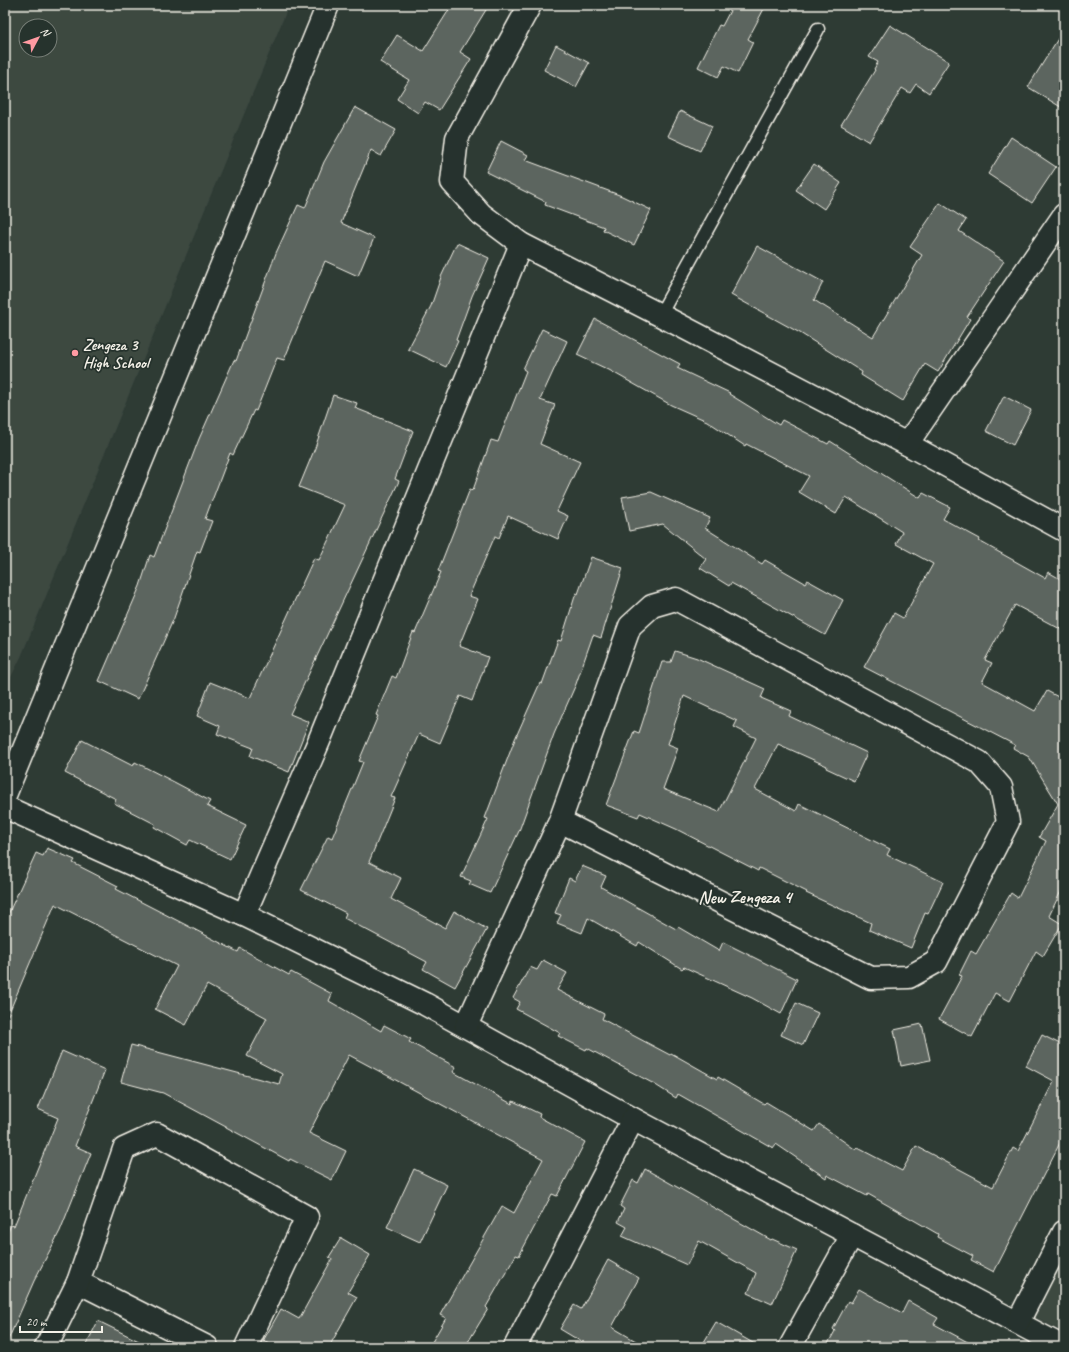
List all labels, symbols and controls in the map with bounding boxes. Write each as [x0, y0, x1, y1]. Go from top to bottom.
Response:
north arrow [18, 18, 58, 58]
text: N [38, 24, 54, 40]
place label: Zengeza 3 High School [83, 335, 152, 373]
marker: Zengeza 3 High School [70, 348, 80, 358]
district label: New Zengeza 4 [698, 886, 794, 908]
scale bar [20, 1308, 102, 1334]
text: 20 m [26, 1314, 48, 1330]

